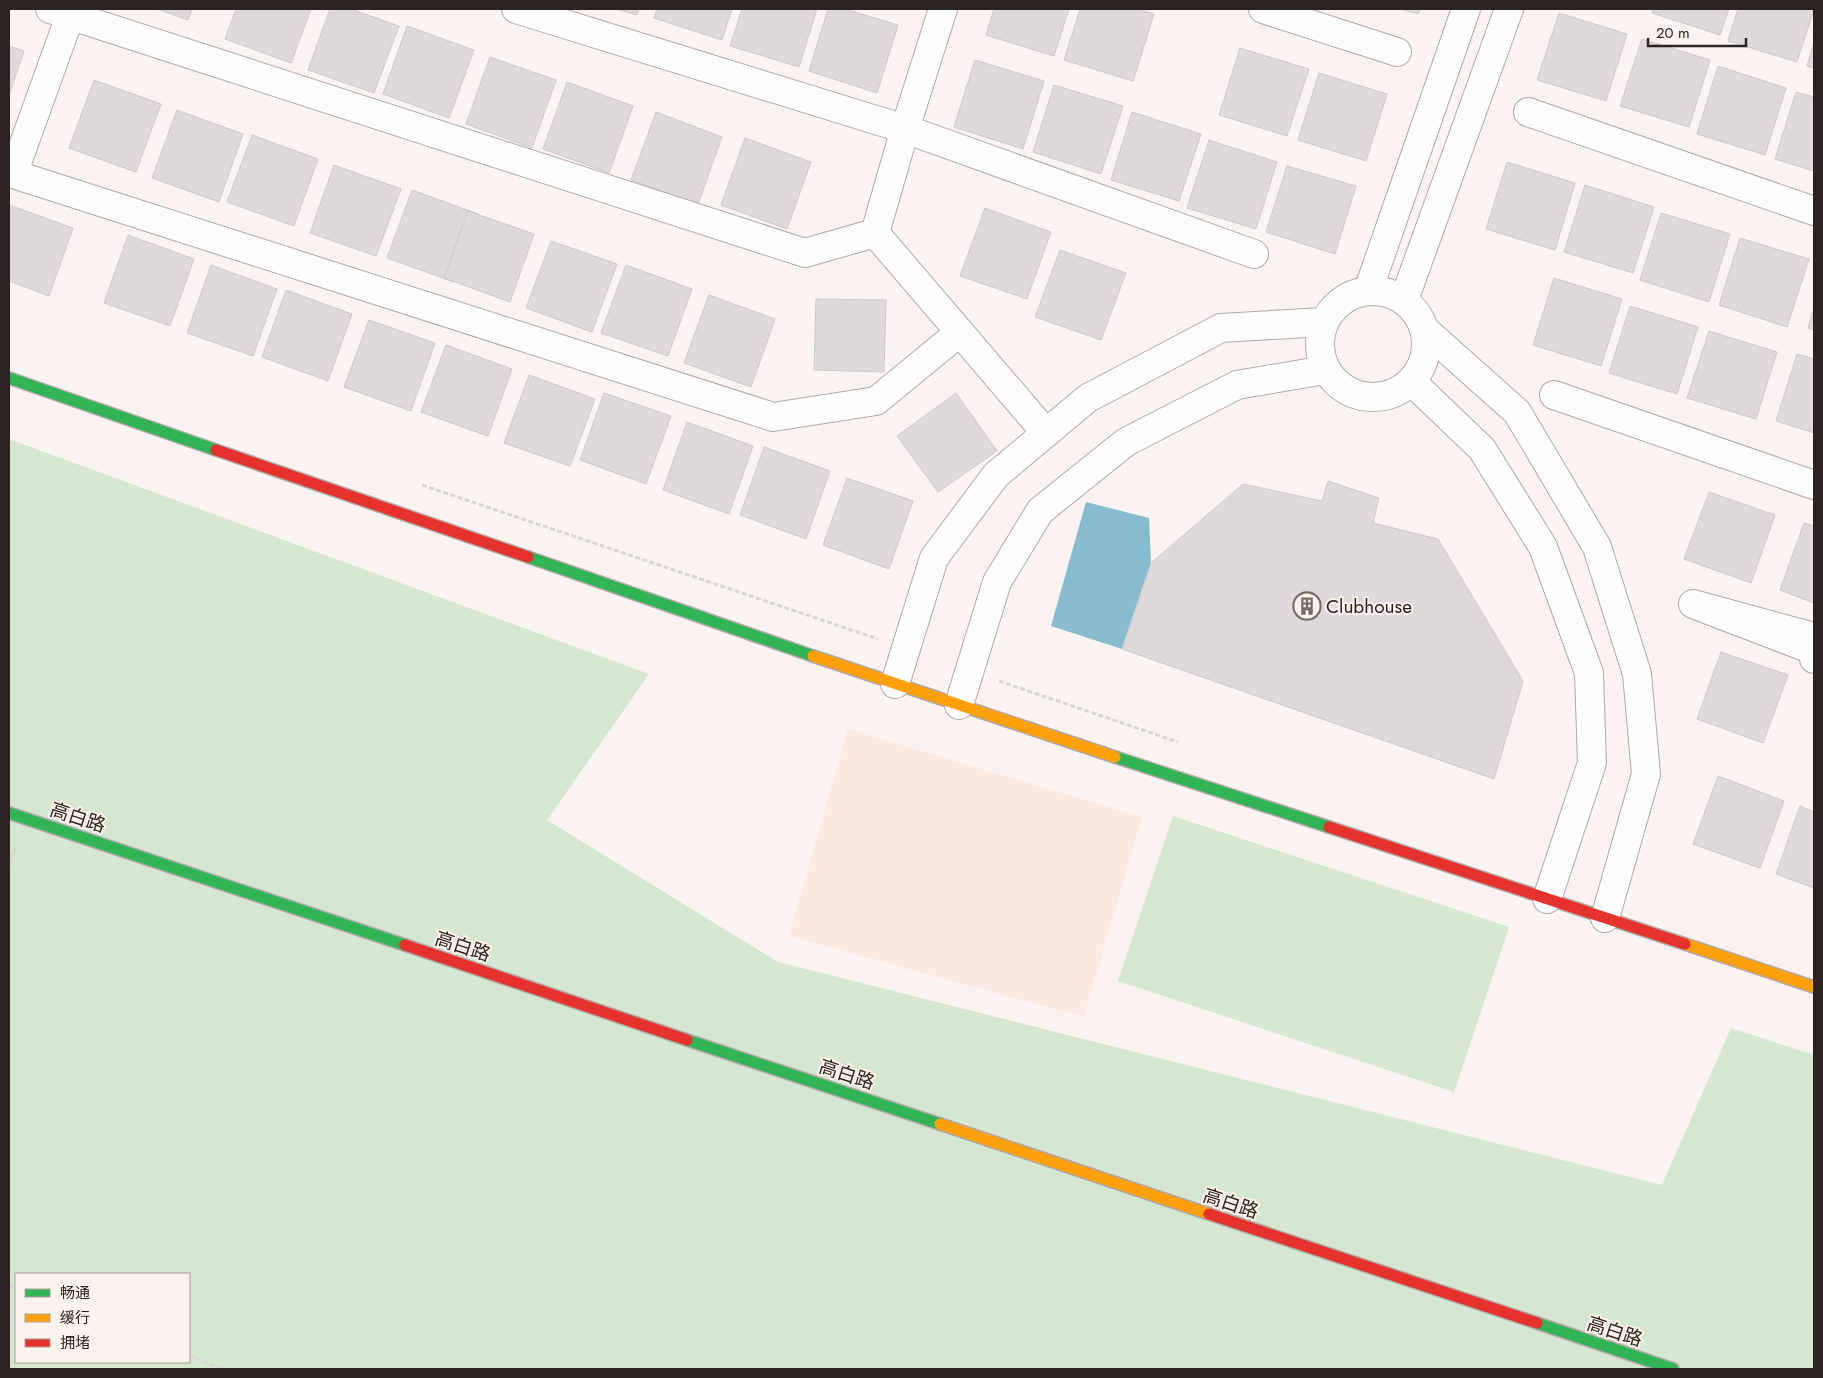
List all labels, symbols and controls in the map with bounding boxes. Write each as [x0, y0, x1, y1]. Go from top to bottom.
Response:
scale bar [1648, 15, 1746, 47]
text: 20 m [1656, 22, 1690, 44]
building icon: Clubhouse [1292, 591, 1322, 621]
place label: Clubhouse [1326, 593, 1412, 620]
street label: 高白路 [47, 796, 109, 839]
street label: 高白路 [432, 925, 494, 968]
street label: 高白路 [816, 1053, 878, 1096]
street label: 高白路 [1200, 1182, 1262, 1225]
legend [15, 1273, 190, 1363]
text: 畅通 [60, 1282, 90, 1304]
text: 缓行 [60, 1307, 90, 1329]
street label: 高白路 [1584, 1310, 1646, 1353]
text: 拥堵 [60, 1332, 90, 1354]

